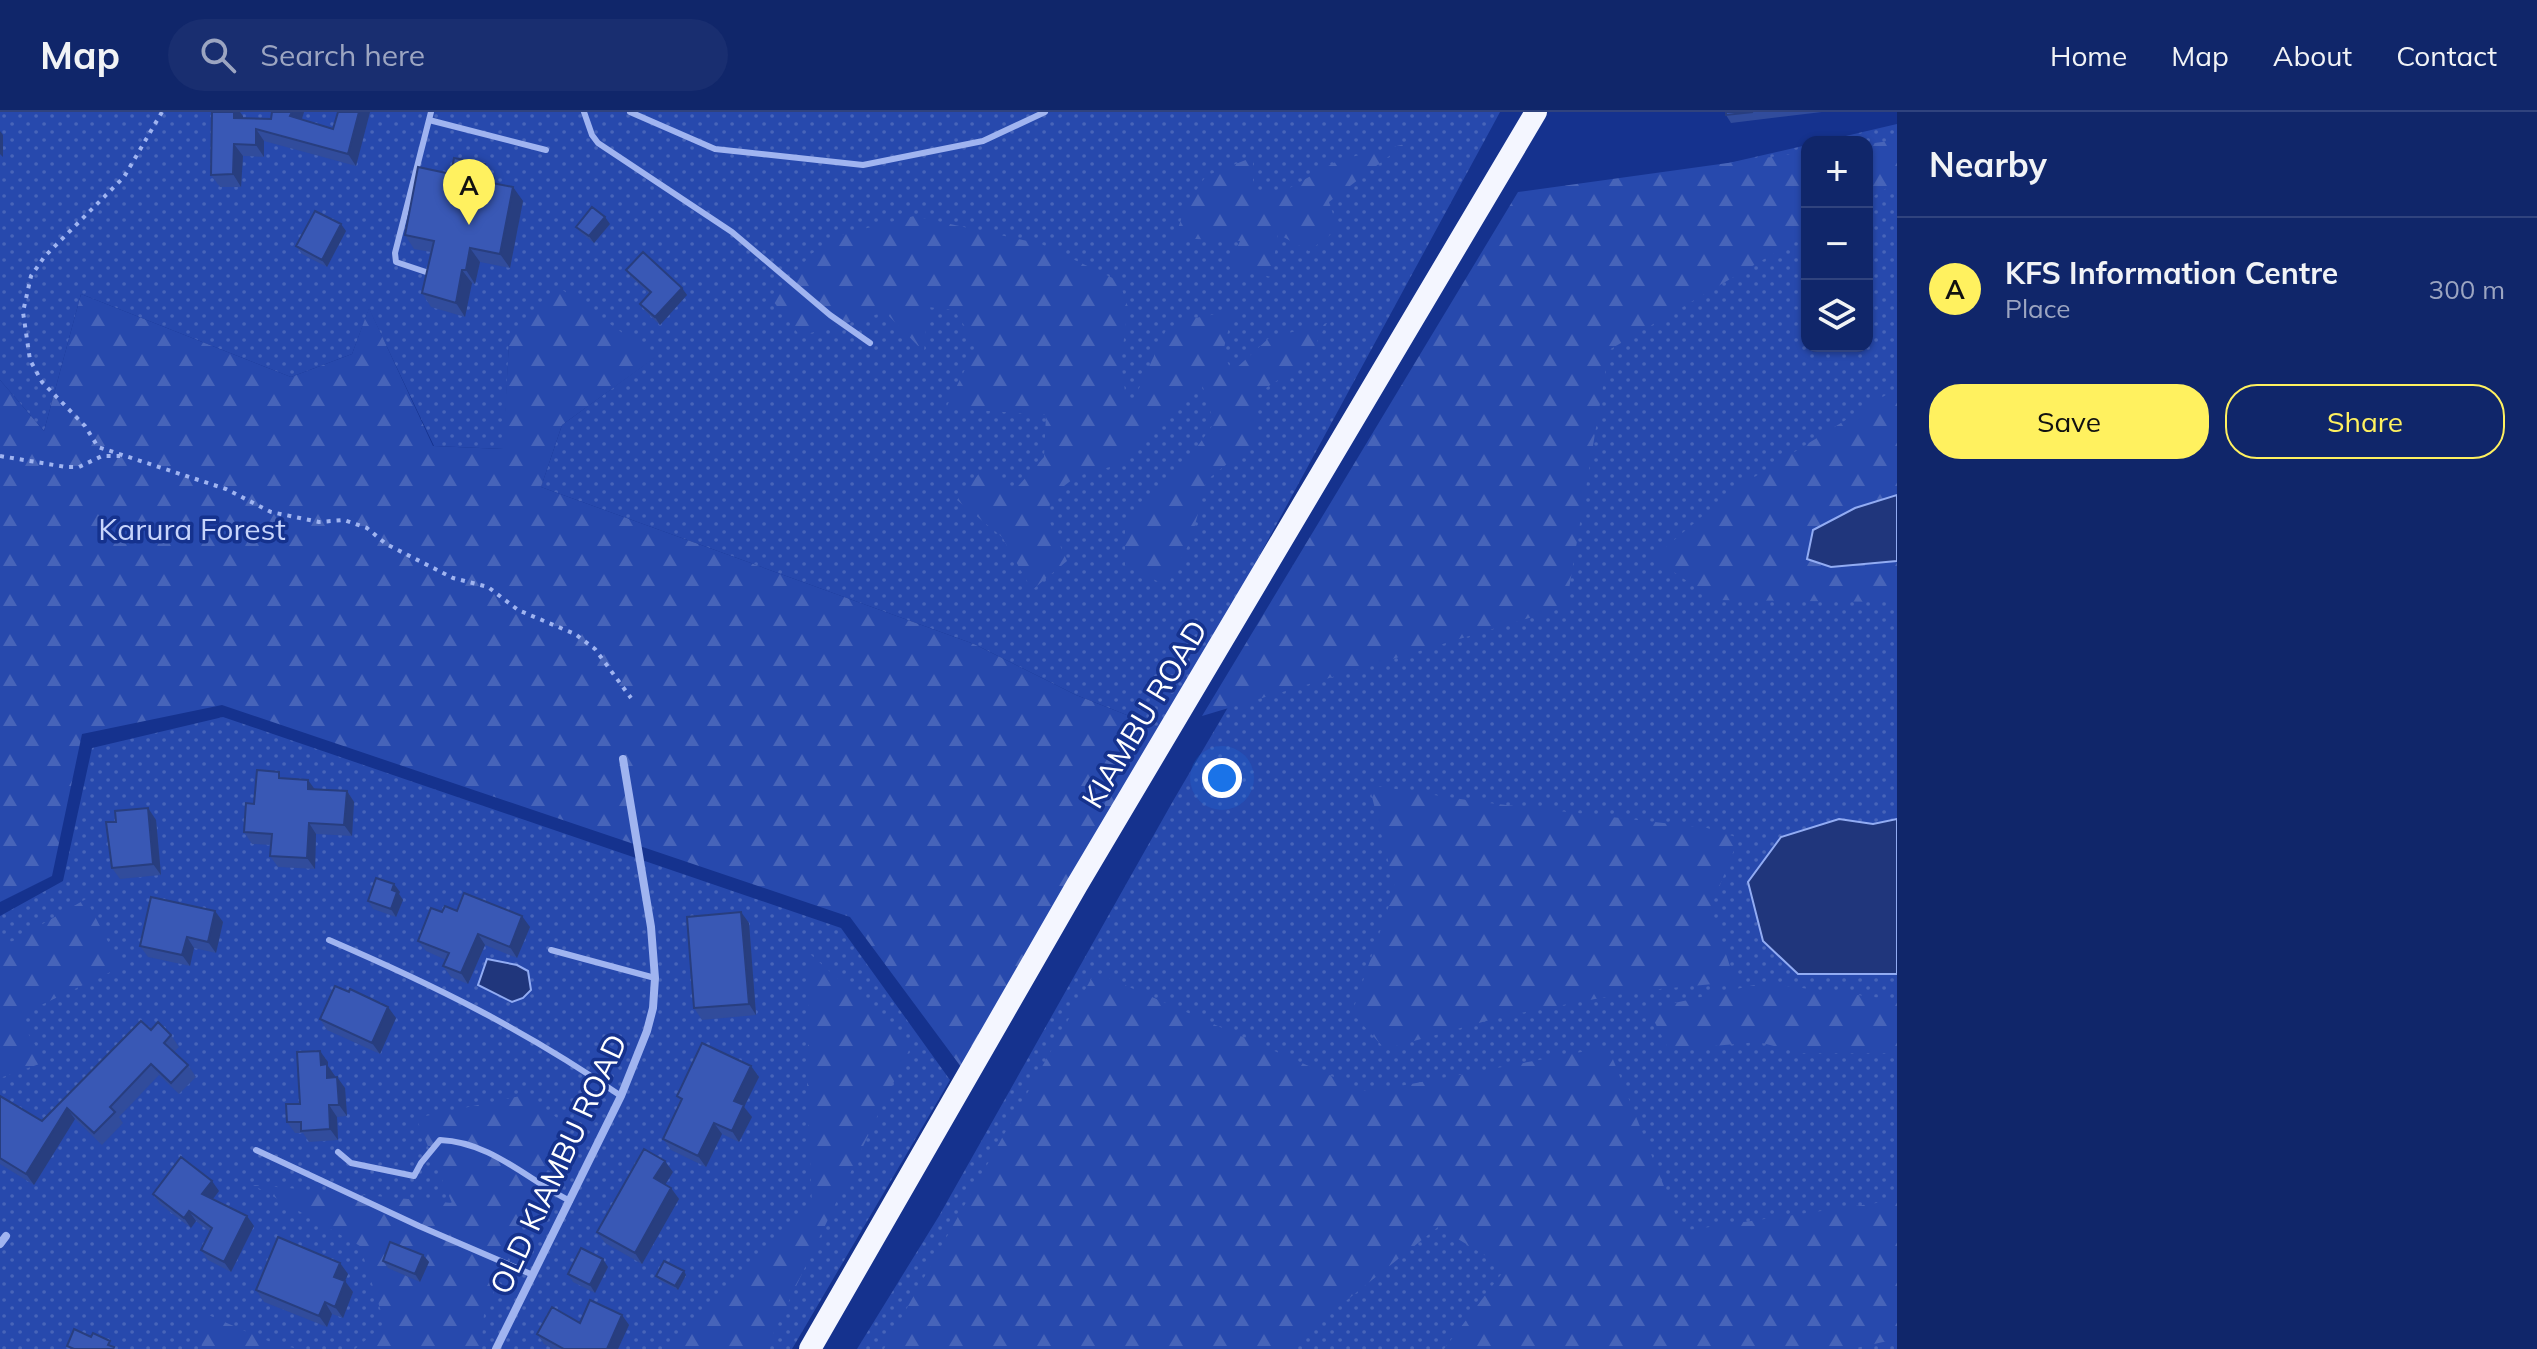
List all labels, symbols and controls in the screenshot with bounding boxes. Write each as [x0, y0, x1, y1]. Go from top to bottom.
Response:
search box [168, 19, 728, 91]
text: Map [40, 31, 120, 79]
icon: search [196, 33, 240, 77]
text: Search here [260, 36, 425, 74]
text: Home [2050, 38, 2127, 73]
text: Map [2171, 38, 2229, 73]
text: About [2273, 38, 2352, 73]
text: Contact [2396, 38, 2497, 73]
map controls [1801, 136, 1873, 352]
button: + [1801, 136, 1873, 208]
text: Nearby [1929, 143, 2047, 186]
pin: A [443, 159, 495, 225]
button: − [1801, 208, 1873, 280]
text: KFS Information Centre [2005, 254, 2338, 292]
text: A [1945, 273, 1965, 306]
text: 300 m [2429, 273, 2505, 306]
button: layers [1801, 280, 1873, 352]
text: Place [2005, 292, 2070, 325]
button: Save [1929, 384, 2209, 459]
button: Share [2225, 384, 2505, 459]
park label: Karura Forest [98, 510, 286, 548]
street label: KIAMBU ROAD [1073, 613, 1215, 815]
your location [1202, 758, 1242, 798]
street label: OLD KIAMBU ROAD [481, 1028, 635, 1300]

